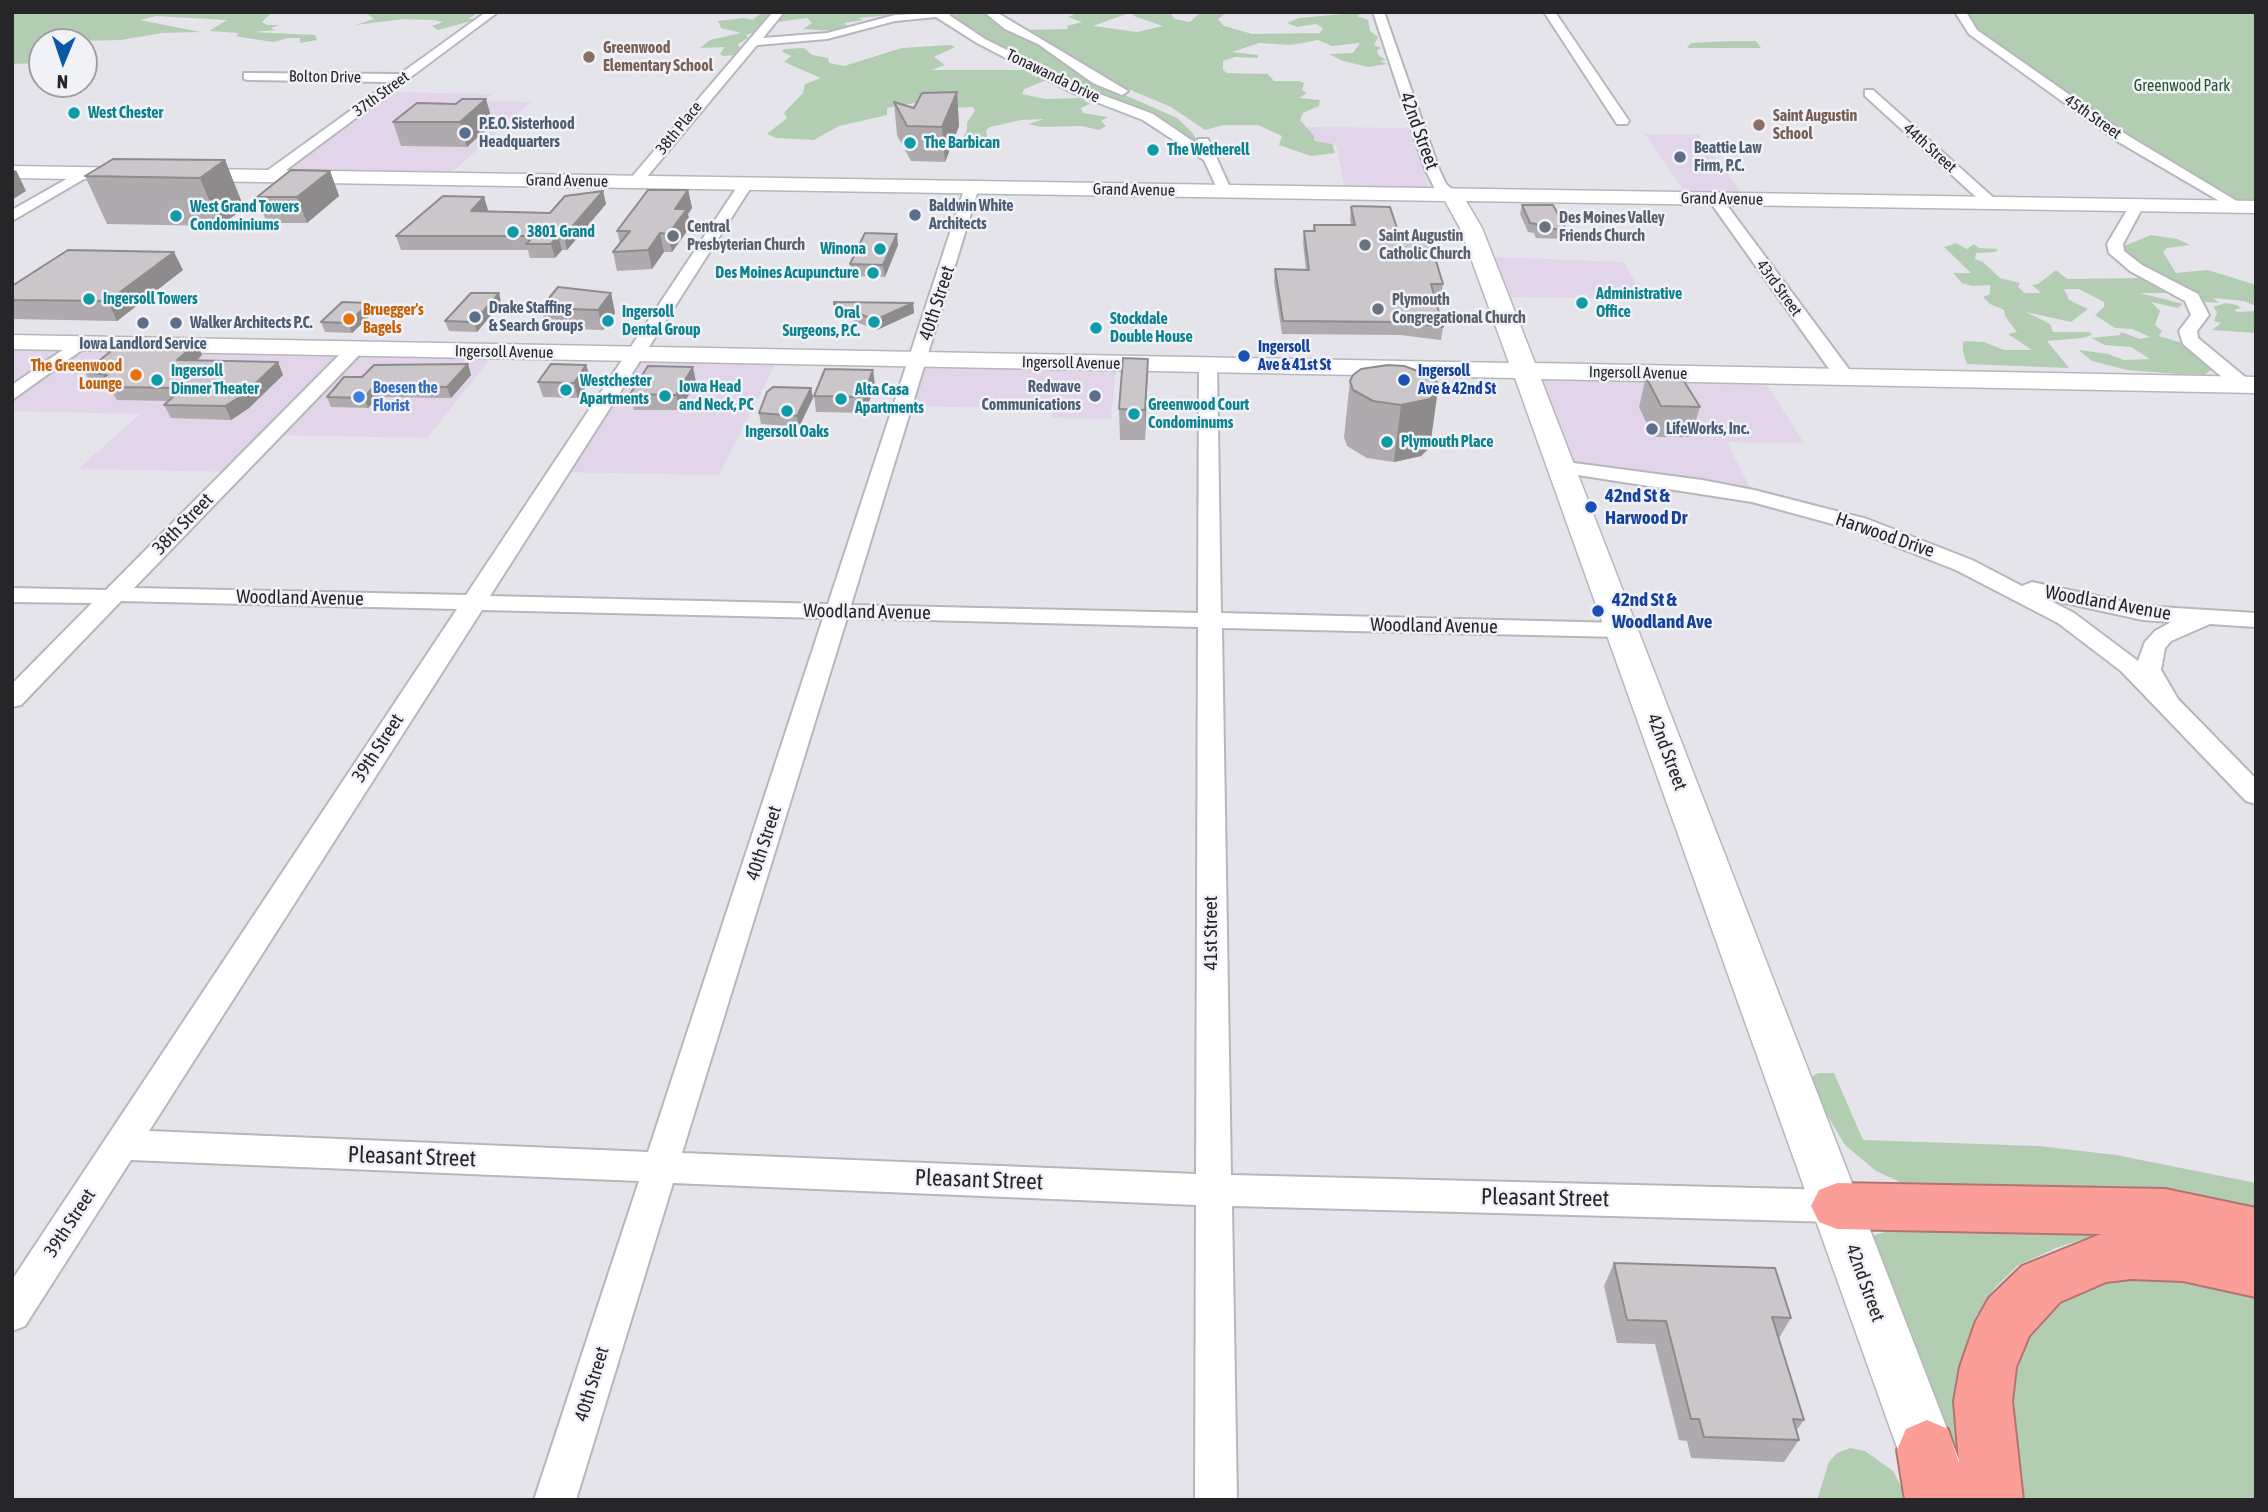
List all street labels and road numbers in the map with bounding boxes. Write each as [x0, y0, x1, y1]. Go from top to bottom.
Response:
street label: Tonawanda Drive [1003, 45, 1103, 107]
street label: Bolton Drive [289, 67, 361, 87]
street label: 37th Street [349, 67, 413, 121]
street label: 42nd Street [1395, 89, 1443, 173]
street label: 45th Street [2061, 91, 2125, 143]
street label: 38th Place [652, 98, 706, 158]
street label: 44th Street [1900, 119, 1960, 177]
street label: Grand Avenue [526, 171, 608, 191]
street label: Grand Avenue [1093, 180, 1175, 200]
street label: Grand Avenue [1681, 189, 1763, 209]
street label: 43rd Street [1752, 256, 1806, 320]
street label: 40th Street [914, 263, 960, 343]
street label: Ingersoll Avenue [455, 342, 553, 362]
street label: Ingersoll Avenue [1022, 353, 1120, 373]
street label: Ingersoll Avenue [1589, 363, 1687, 383]
street label: 38th Street [148, 488, 218, 560]
street label: Harwood Drive [1833, 507, 1937, 563]
street label: Woodland Avenue [2043, 581, 2173, 625]
street label: Woodland Avenue [236, 585, 364, 611]
street label: Woodland Avenue [803, 599, 931, 625]
street label: Woodland Avenue [1370, 613, 1498, 639]
street label: 39th Street [348, 710, 408, 786]
street label: 42nd Street [1642, 710, 1692, 794]
street label: 40th Street [741, 803, 787, 883]
street label: 41st Street [1200, 896, 1222, 970]
street label: Pleasant Street [347, 1141, 477, 1173]
street label: Pleasant Street [914, 1164, 1044, 1196]
street label: Pleasant Street [1481, 1183, 1609, 1213]
street label: 39th Street [40, 1185, 100, 1261]
street label: 42nd Street [1841, 1241, 1889, 1325]
street label: 40th Street [570, 1344, 614, 1424]

